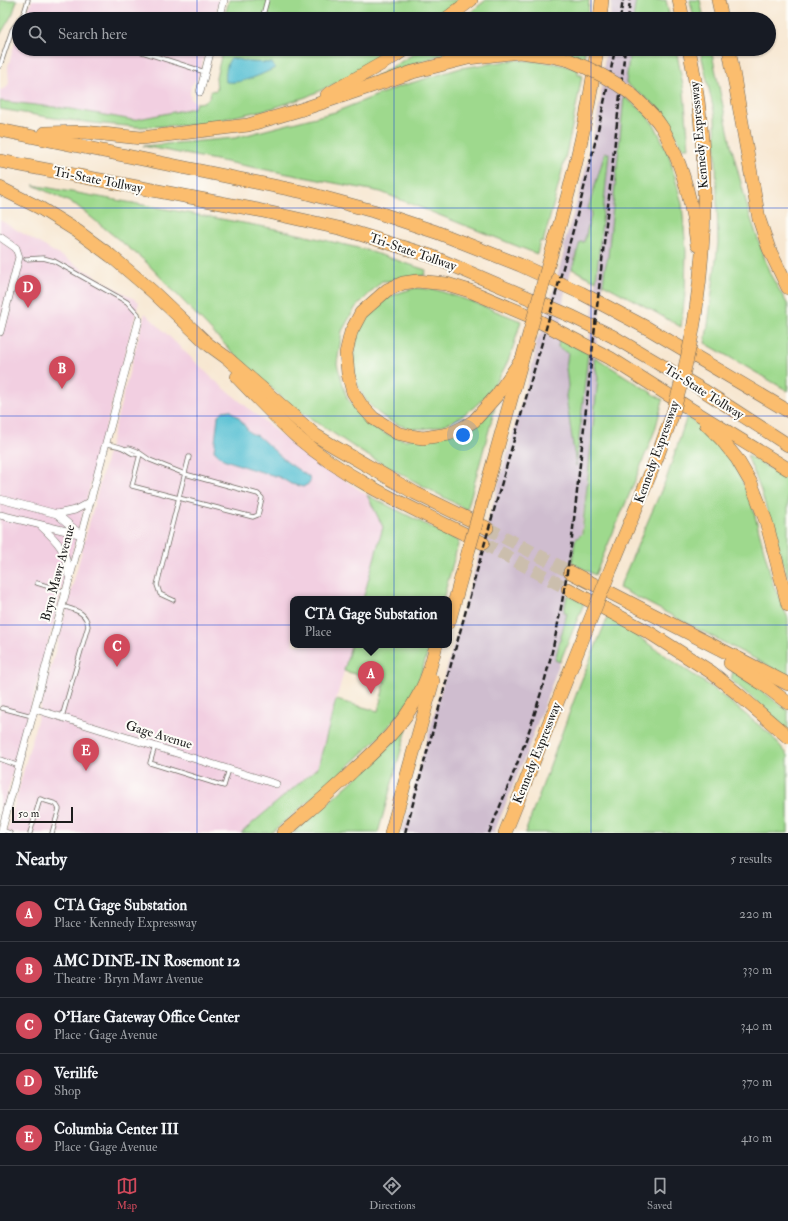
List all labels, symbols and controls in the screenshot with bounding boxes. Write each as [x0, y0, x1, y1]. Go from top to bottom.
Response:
search box [12, 12, 776, 56]
icon: search [26, 23, 48, 45]
text: Search here [58, 25, 127, 44]
street label: Kennedy Expressway [686, 80, 713, 189]
street label: Tri-State Tollway [52, 163, 144, 198]
street label: Tri-State Tollway [367, 230, 459, 275]
pin: D [15, 275, 41, 308]
pin: B [49, 356, 75, 389]
street label: Tri-State Tollway [661, 361, 747, 424]
street label: Kennedy Expressway [631, 398, 684, 506]
your location [453, 425, 473, 445]
street label: Bryn Mawr Avenue [37, 522, 80, 623]
popup [290, 596, 452, 648]
text: CTA Gage Substation [304, 605, 438, 624]
text: Place [304, 624, 331, 640]
pin: C [104, 634, 130, 667]
pin: A [358, 661, 384, 694]
street label: Kennedy Expressway [509, 700, 566, 806]
street label: Gage Avenue [124, 717, 195, 753]
pin: E [73, 738, 99, 771]
scale bar [12, 805, 73, 824]
text: 50 m [18, 807, 39, 820]
text: Nearby [16, 849, 67, 870]
text: 5 results [730, 851, 772, 867]
text: CTA Gage Substation [54, 896, 187, 915]
text: A [25, 906, 33, 922]
text: 220 m [739, 906, 772, 922]
text: Place · Kennedy Expressway [54, 915, 197, 931]
text: AMC DINE-IN Rosemont 12 [54, 952, 240, 971]
text: B [25, 962, 33, 978]
text: 330 m [743, 962, 772, 978]
text: Theatre · Bryn Mawr Avenue [54, 971, 203, 987]
text: O’Hare Gateway Office Center [54, 1008, 240, 1027]
text: C [24, 1018, 34, 1034]
text: 340 m [741, 1018, 772, 1034]
text: Place · Gage Avenue [54, 1027, 157, 1043]
text: Verilife [54, 1064, 98, 1083]
text: D [24, 1074, 34, 1090]
text: 370 m [742, 1074, 772, 1090]
text: Shop [54, 1083, 81, 1099]
text: Columbia Center III [54, 1120, 179, 1139]
text: E [24, 1130, 34, 1146]
text: 410 m [741, 1130, 772, 1146]
text: Place · Gage Avenue [54, 1139, 157, 1155]
tab: Map [116, 1175, 138, 1212]
tab: Directions [369, 1175, 416, 1212]
tab: Saved [647, 1175, 672, 1212]

